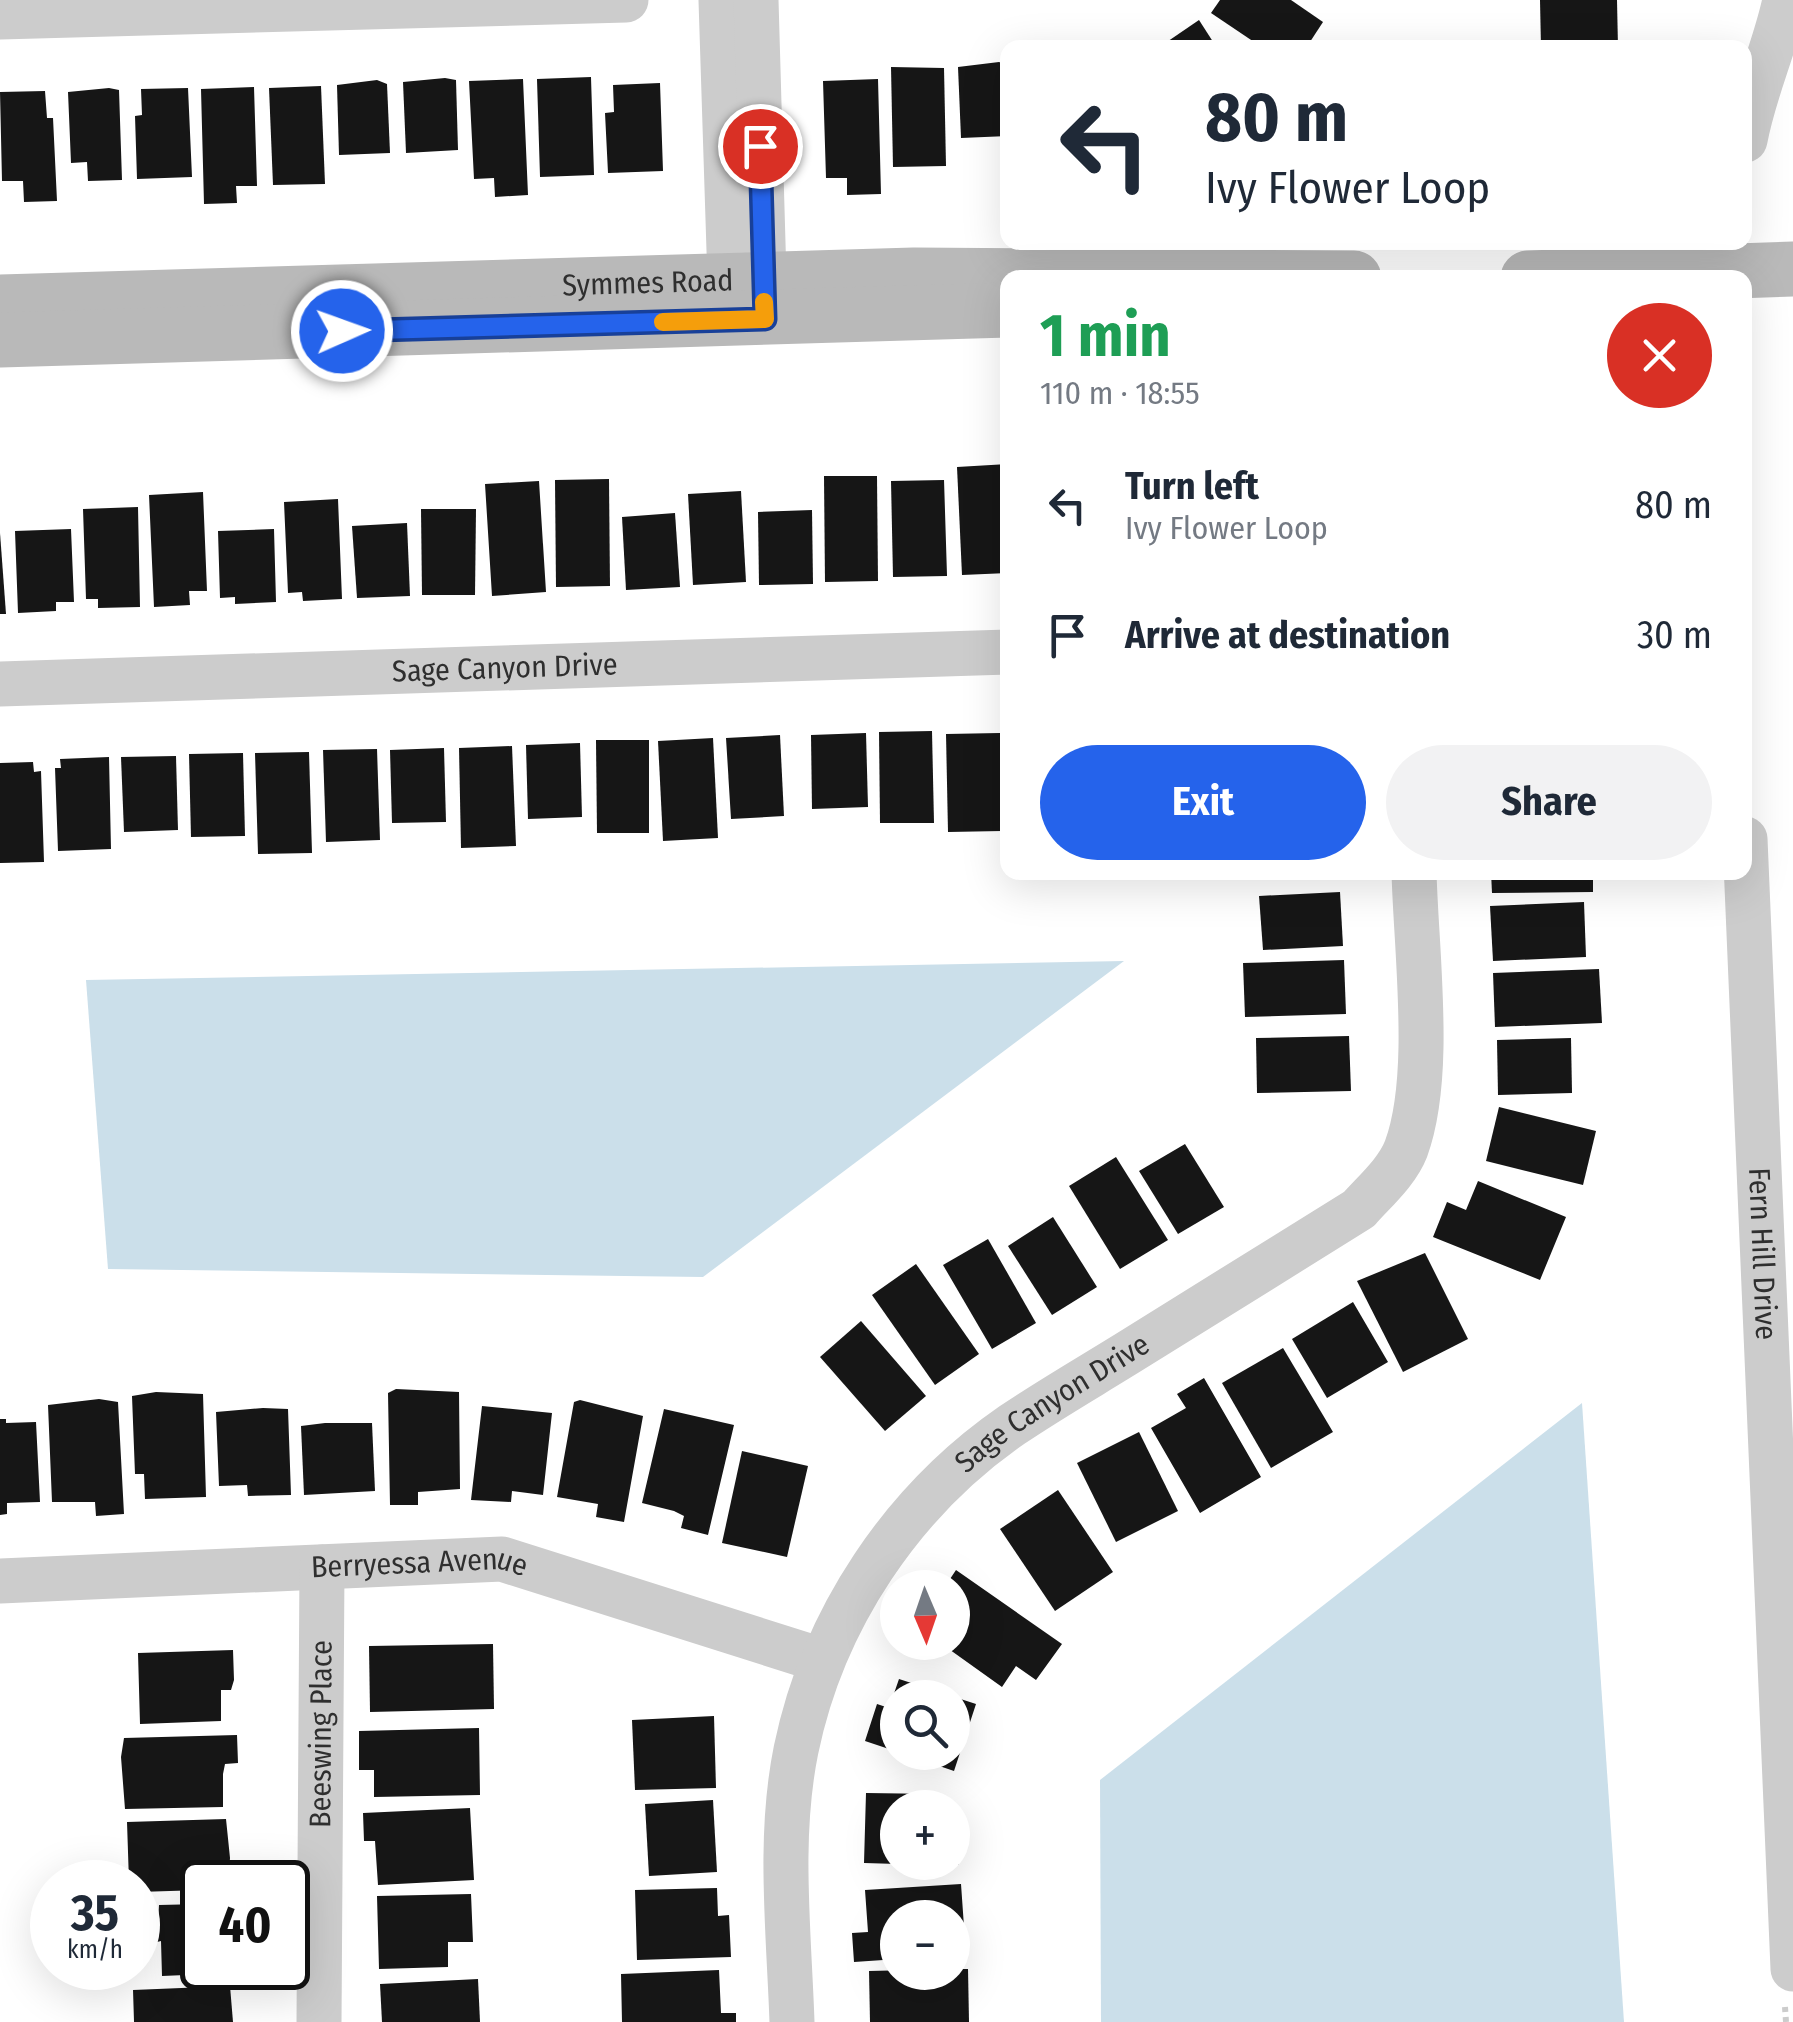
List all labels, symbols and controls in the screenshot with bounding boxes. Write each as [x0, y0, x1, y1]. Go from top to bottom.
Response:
text: 80 m [1205, 76, 1348, 160]
icon: left [1040, 80, 1170, 210]
pin [718, 104, 803, 189]
icon: arrive [733, 119, 788, 174]
text: Ivy Flower Loop [1205, 161, 1490, 215]
street label: Symmes Road [562, 262, 734, 303]
position arrow [290, 279, 394, 383]
text: 1 min [1040, 300, 1171, 372]
button: close [1607, 303, 1712, 408]
text: 110 m · 18:55 [1040, 374, 1200, 412]
text: Turn left [1125, 463, 1259, 509]
icon: left [1040, 478, 1095, 533]
text: 80 m [1635, 482, 1712, 528]
text: Ivy Flower Loop [1125, 509, 1328, 547]
icon: arrive [1040, 608, 1095, 663]
text: Arrive at destination [1125, 612, 1450, 658]
text: 30 m [1637, 612, 1712, 658]
street label: Sage Canyon Drive [391, 646, 618, 690]
button: Exit [1040, 745, 1366, 860]
button: Share [1386, 745, 1712, 860]
street label: Fern Hill Drive [1741, 1167, 1784, 1341]
street label: Sage Canyon Drive [947, 1326, 1156, 1480]
street label: Berryessa Avenue [310, 1541, 532, 1585]
north arrow [880, 1570, 970, 1660]
map controls [880, 1570, 970, 1990]
street label: Beeswing Place [302, 1640, 340, 1828]
button: search [880, 1680, 970, 1770]
button: + [880, 1790, 970, 1880]
speed limit sign: 40 [180, 1860, 310, 1990]
text: 35 [71, 1883, 119, 1943]
button: − [880, 1900, 970, 1990]
text: km/h [67, 1935, 123, 1965]

